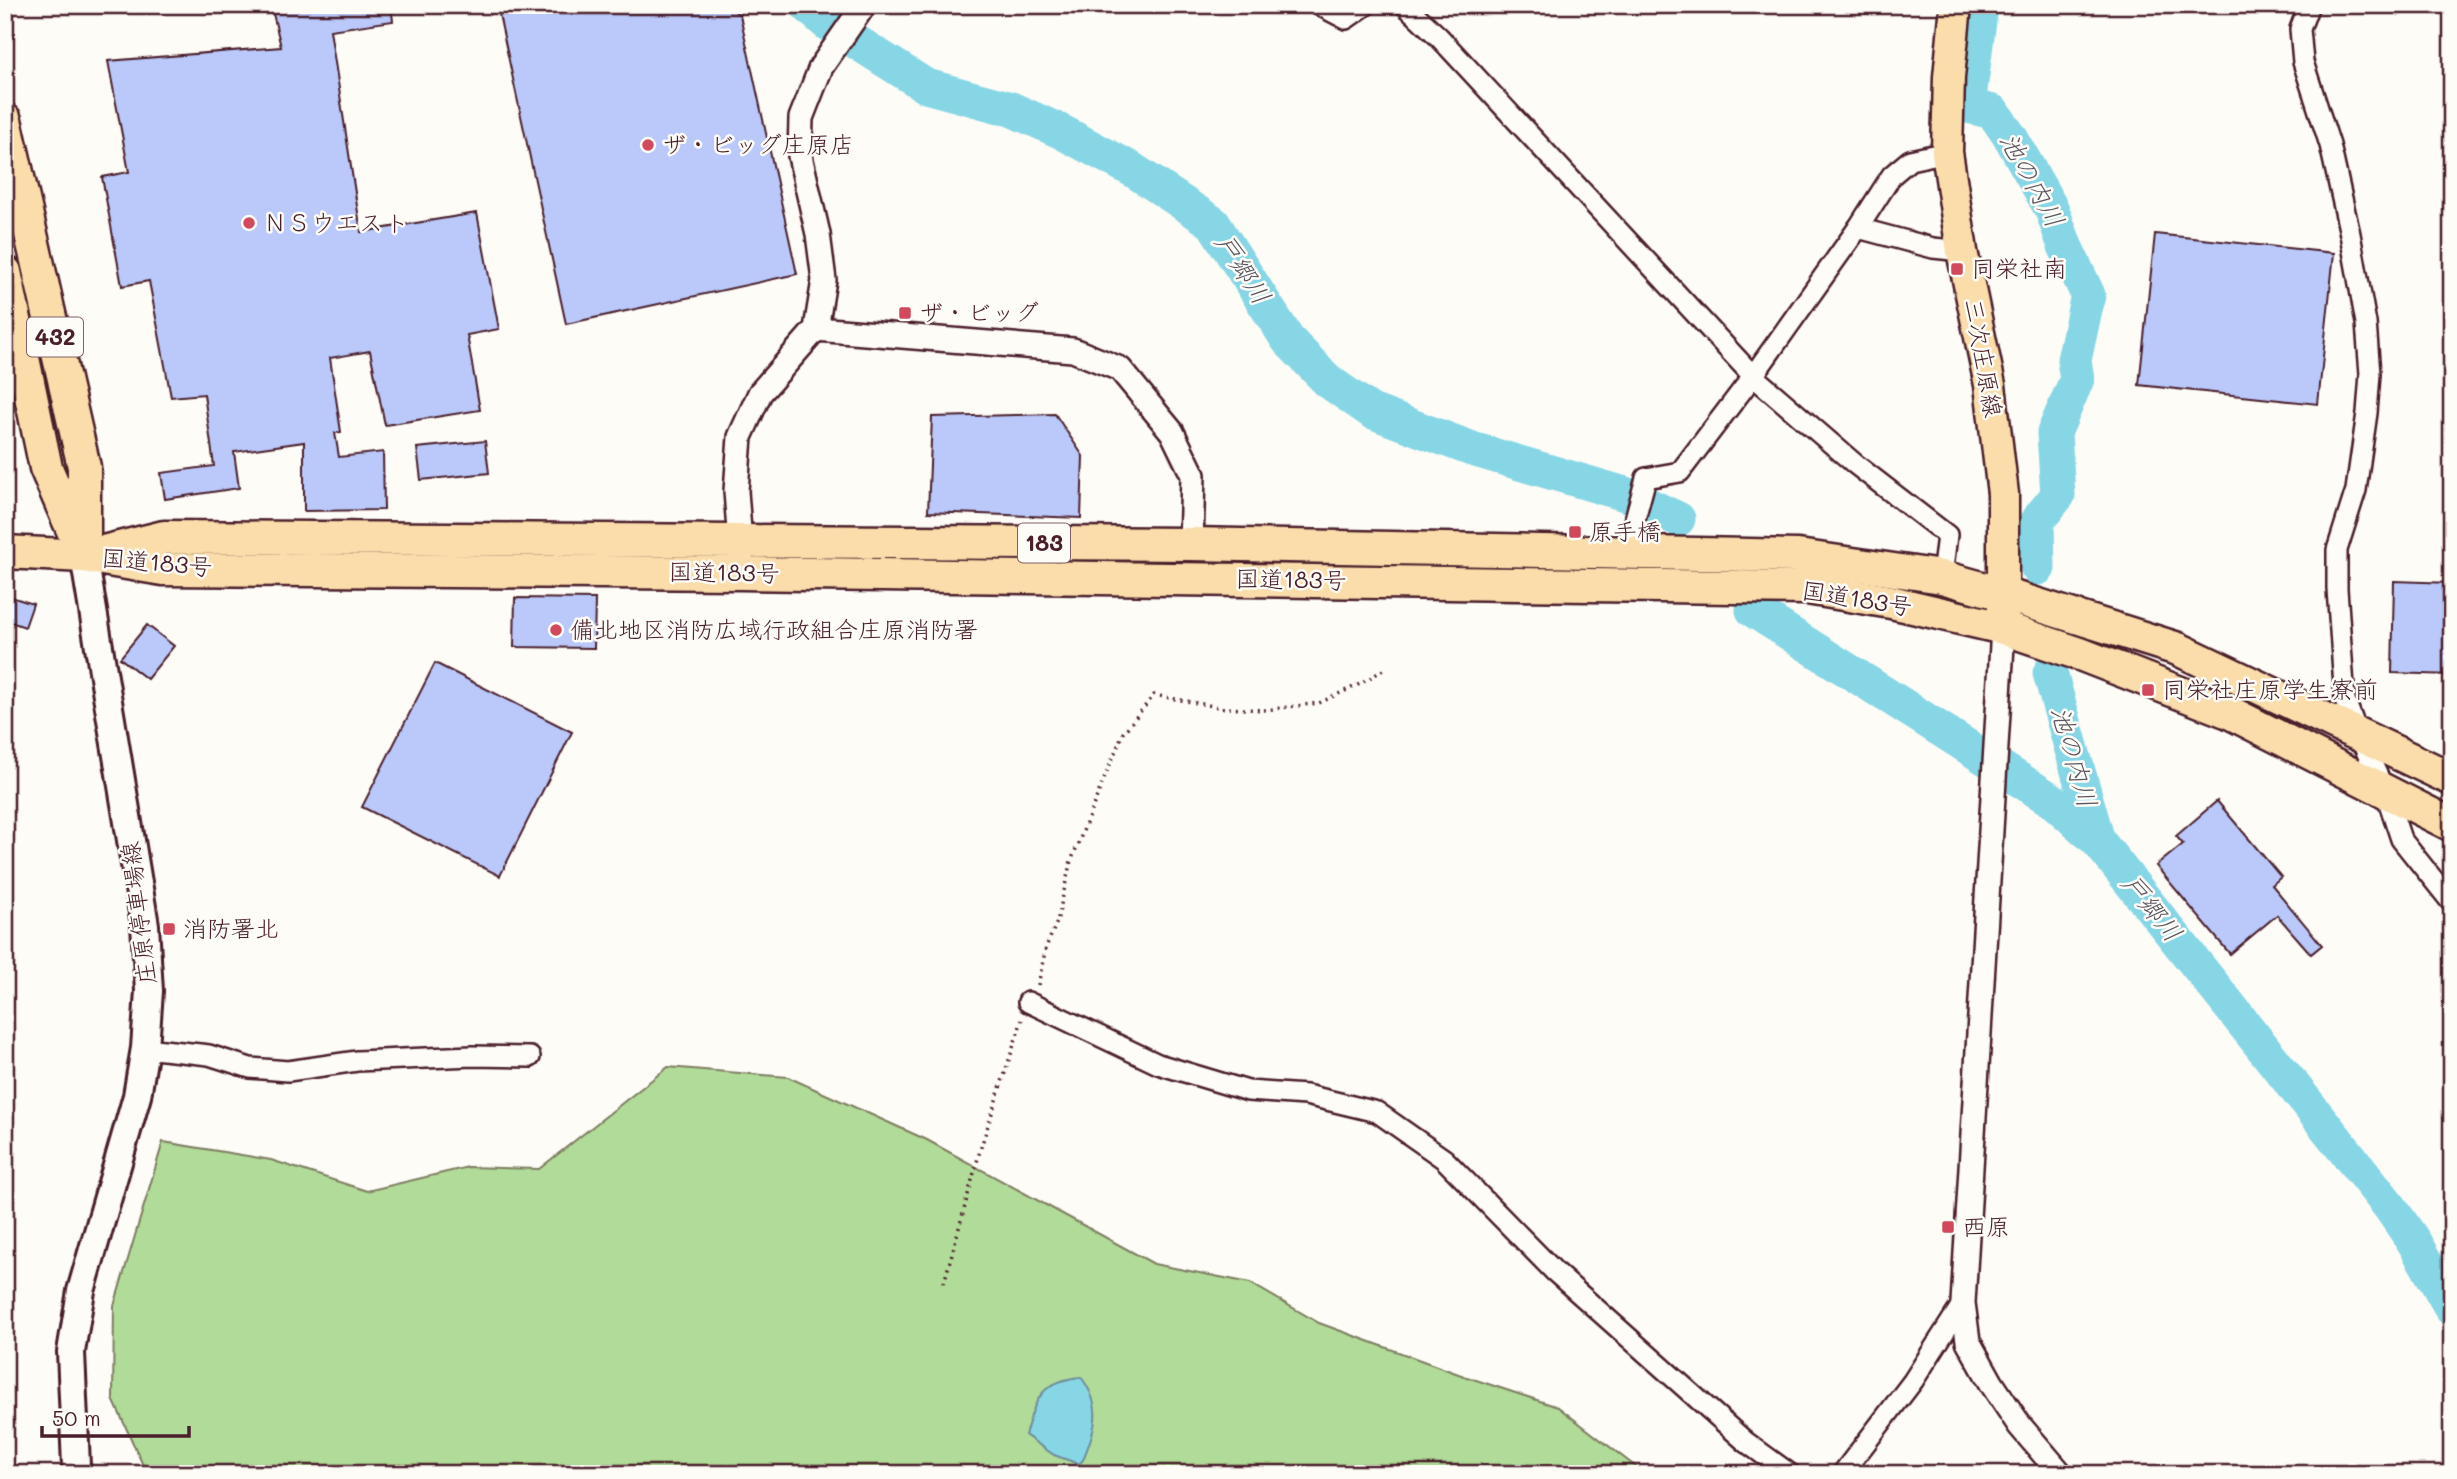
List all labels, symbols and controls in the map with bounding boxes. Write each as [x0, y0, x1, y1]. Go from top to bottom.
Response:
water label: 池の内川 [1993, 126, 2073, 233]
place label: ザ・ビッグ庄原店 [662, 128, 854, 159]
marker: ザ・ビッグ庄原店 [640, 137, 656, 153]
place label: ＮＳウエスト [263, 206, 409, 237]
marker: ＮＳウエスト [241, 215, 257, 231]
water label: 戸郷川 [1208, 226, 1279, 310]
place label: 同栄社南 [1971, 252, 2067, 283]
marker: 同栄社南 [1949, 261, 1965, 277]
place label: ザ・ビッグ [919, 296, 1039, 327]
street label: 三次庄原線 [1959, 296, 2010, 420]
marker: ザ・ビッグ [897, 305, 913, 321]
road number: 432 [27, 318, 83, 356]
place label: 原手橋 [1589, 515, 1661, 546]
road number: 183 [1018, 524, 1070, 562]
marker: 原手橋 [1567, 524, 1583, 540]
street label: 国道183号 [100, 541, 214, 582]
street label: 国道183号 [668, 555, 780, 588]
street label: 国道183号 [1235, 562, 1347, 595]
street label: 国道183号 [1800, 574, 1915, 622]
place label: 備北地区消防広域行政組合庄原消防署 [570, 613, 978, 644]
marker: 備北地区消防広域行政組合庄原消防署 [548, 622, 564, 638]
place label: 同栄社庄原学生寮前 [2162, 673, 2378, 704]
marker: 同栄社庄原学生寮前 [2140, 682, 2156, 698]
water label: 池の内川 [2044, 702, 2106, 811]
street label: 庄原停車場線 [113, 840, 162, 987]
water label: 戸郷川 [2115, 866, 2191, 948]
place label: 消防署北 [183, 912, 279, 943]
marker: 消防署北 [161, 921, 177, 937]
place label: 西原 [1962, 1210, 2010, 1241]
marker: 西原 [1940, 1219, 1956, 1235]
scale bar [42, 1395, 189, 1439]
text: 50 m [52, 1404, 101, 1431]

